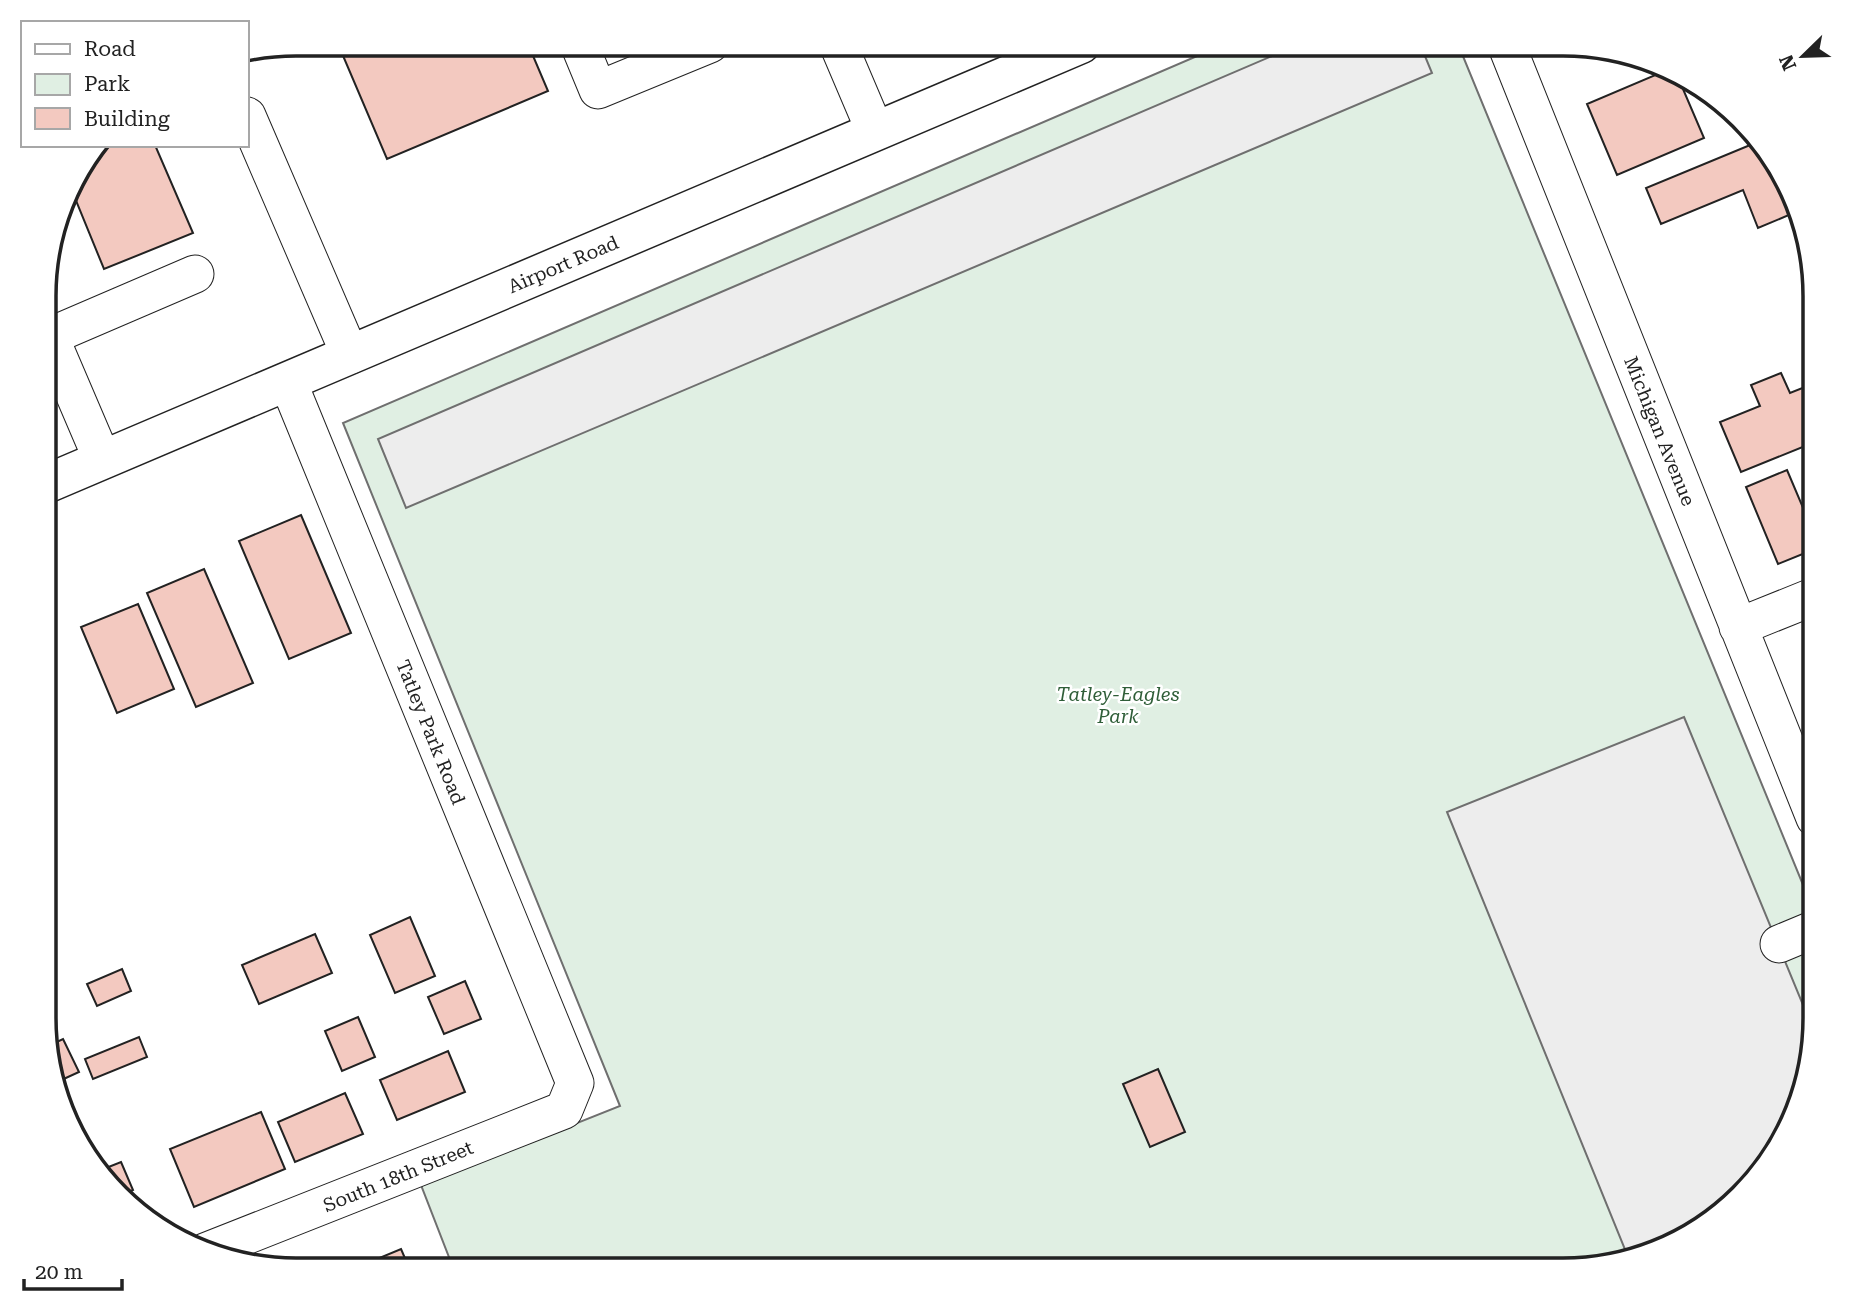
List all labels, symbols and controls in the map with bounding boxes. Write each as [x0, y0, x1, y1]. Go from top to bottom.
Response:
legend [21, 21, 248, 147]
north arrow [1768, 21, 1838, 91]
text: Road [84, 37, 136, 61]
text: N [1774, 51, 1801, 74]
text: Park [84, 72, 130, 96]
text: Building [84, 107, 170, 131]
street label: Airport Road [504, 231, 622, 298]
street label: Michigan Avenue [1619, 353, 1700, 509]
street label: Tatley Park Road [391, 656, 470, 808]
park label: Tatley-Eagles Park [1056, 683, 1180, 728]
street label: South 18th Street [320, 1136, 477, 1217]
scale bar [24, 1248, 122, 1292]
text: 20 m [35, 1260, 83, 1284]

